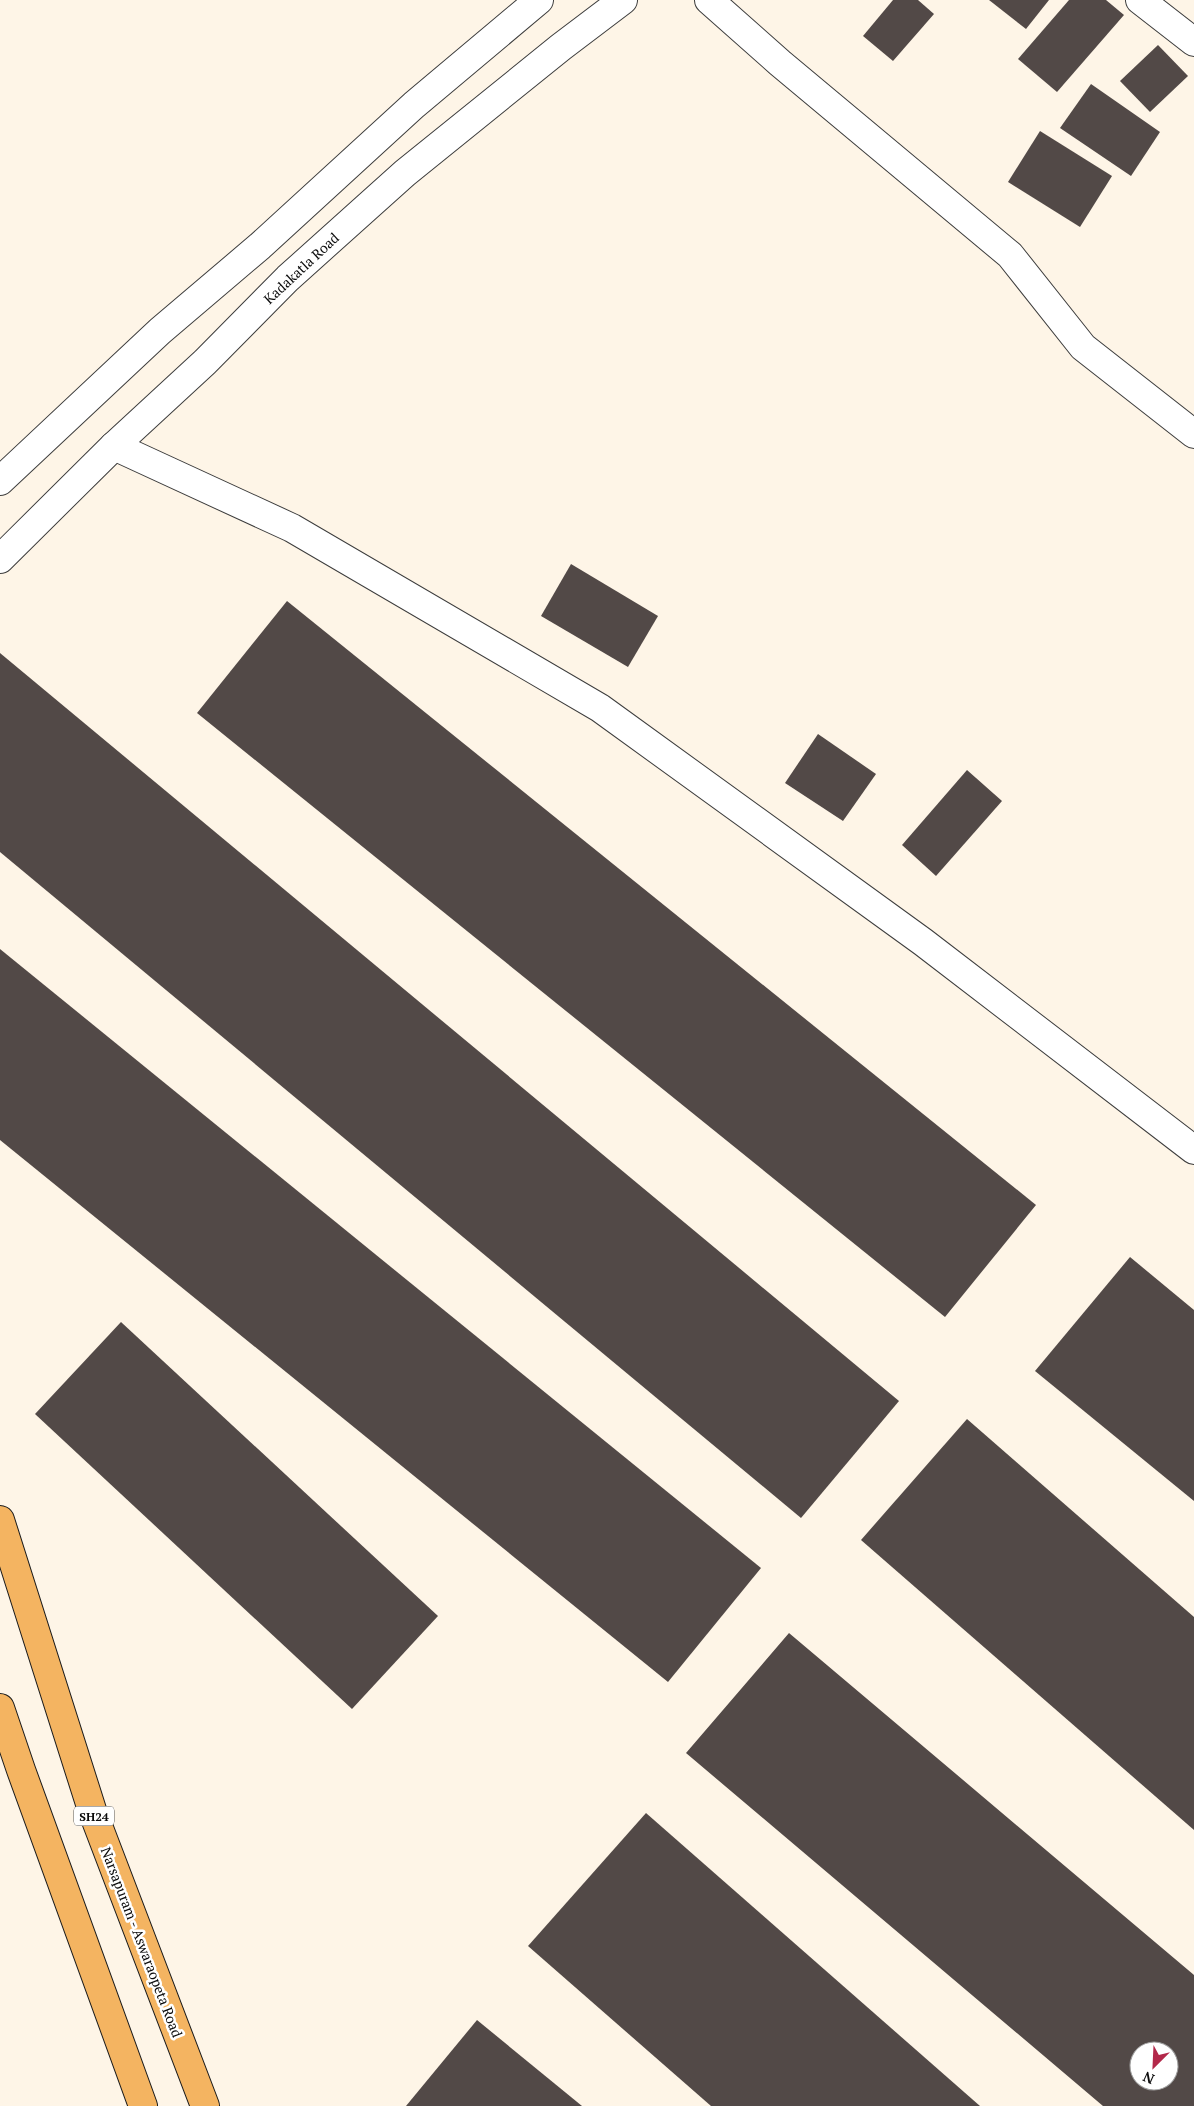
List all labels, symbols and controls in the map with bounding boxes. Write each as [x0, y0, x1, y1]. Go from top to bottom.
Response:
street label: Kadakatla Road [259, 228, 343, 308]
road number: SH24 [74, 1806, 114, 1825]
street label: Narsapuram - Aswaraopeta Road [97, 1844, 187, 2040]
north arrow [1129, 2041, 1179, 2091]
text: N [1139, 2067, 1157, 2089]

